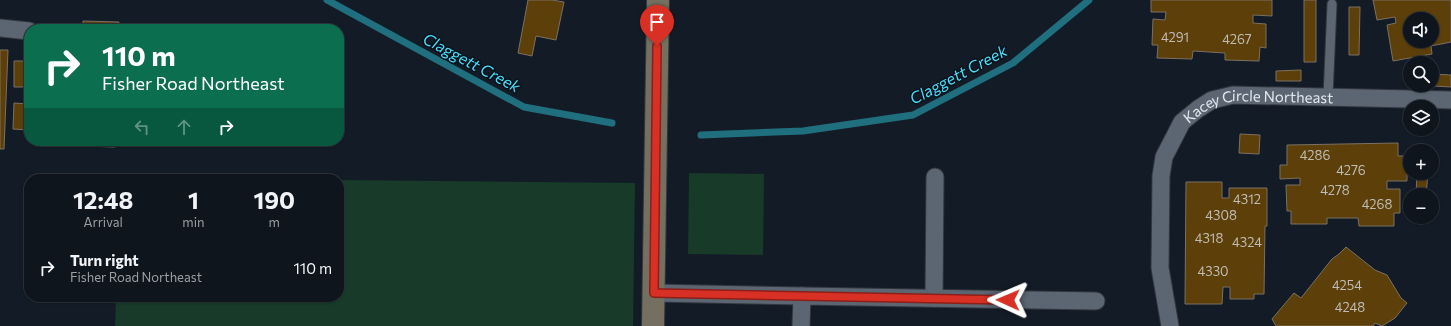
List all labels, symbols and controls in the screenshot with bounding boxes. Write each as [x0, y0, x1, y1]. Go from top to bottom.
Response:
pin [640, 5, 674, 46]
icon: arrive [646, 11, 668, 33]
map controls [1403, 12, 1439, 224]
button: sound [1403, 12, 1439, 48]
water label: Claggett Creek [420, 28, 524, 96]
house number: 4291 [1161, 29, 1189, 45]
house number: 4267 [1222, 31, 1252, 47]
text: 110 m [102, 38, 176, 72]
icon: right [36, 40, 88, 92]
water label: Claggett Creek [906, 40, 1010, 108]
button: search [1403, 56, 1439, 92]
text: Fisher Road Northeast [102, 72, 285, 94]
street label: Kacey Circle Northeast [1179, 86, 1334, 127]
button: layers [1403, 100, 1439, 136]
icon: left [131, 116, 153, 138]
icon: ahead [173, 116, 195, 138]
icon: right [215, 116, 237, 138]
button: + [1403, 144, 1439, 180]
house number: 4286 [1300, 147, 1330, 163]
house number: 4276 [1336, 162, 1366, 178]
house number: 4278 [1320, 182, 1350, 198]
text: 12:48 [73, 185, 133, 214]
text: 1 [188, 185, 199, 214]
text: 190 [253, 185, 295, 214]
button: − [1403, 188, 1439, 224]
house number: 4312 [1233, 191, 1261, 207]
house number: 4268 [1362, 196, 1392, 212]
house number: 4308 [1205, 207, 1237, 223]
text: Arrival [83, 214, 123, 230]
text: min [182, 214, 204, 230]
text: m [269, 214, 280, 230]
house number: 4318 [1195, 230, 1223, 246]
house number: 4324 [1232, 234, 1262, 250]
text: Turn right [70, 251, 139, 269]
icon: right [36, 257, 58, 279]
text: 110 m [293, 259, 332, 277]
house number: 4330 [1197, 263, 1229, 279]
text: Fisher Road Northeast [70, 269, 202, 285]
house number: 4254 [1332, 277, 1362, 293]
position arrow [987, 279, 1029, 321]
house number: 4248 [1335, 299, 1365, 315]

